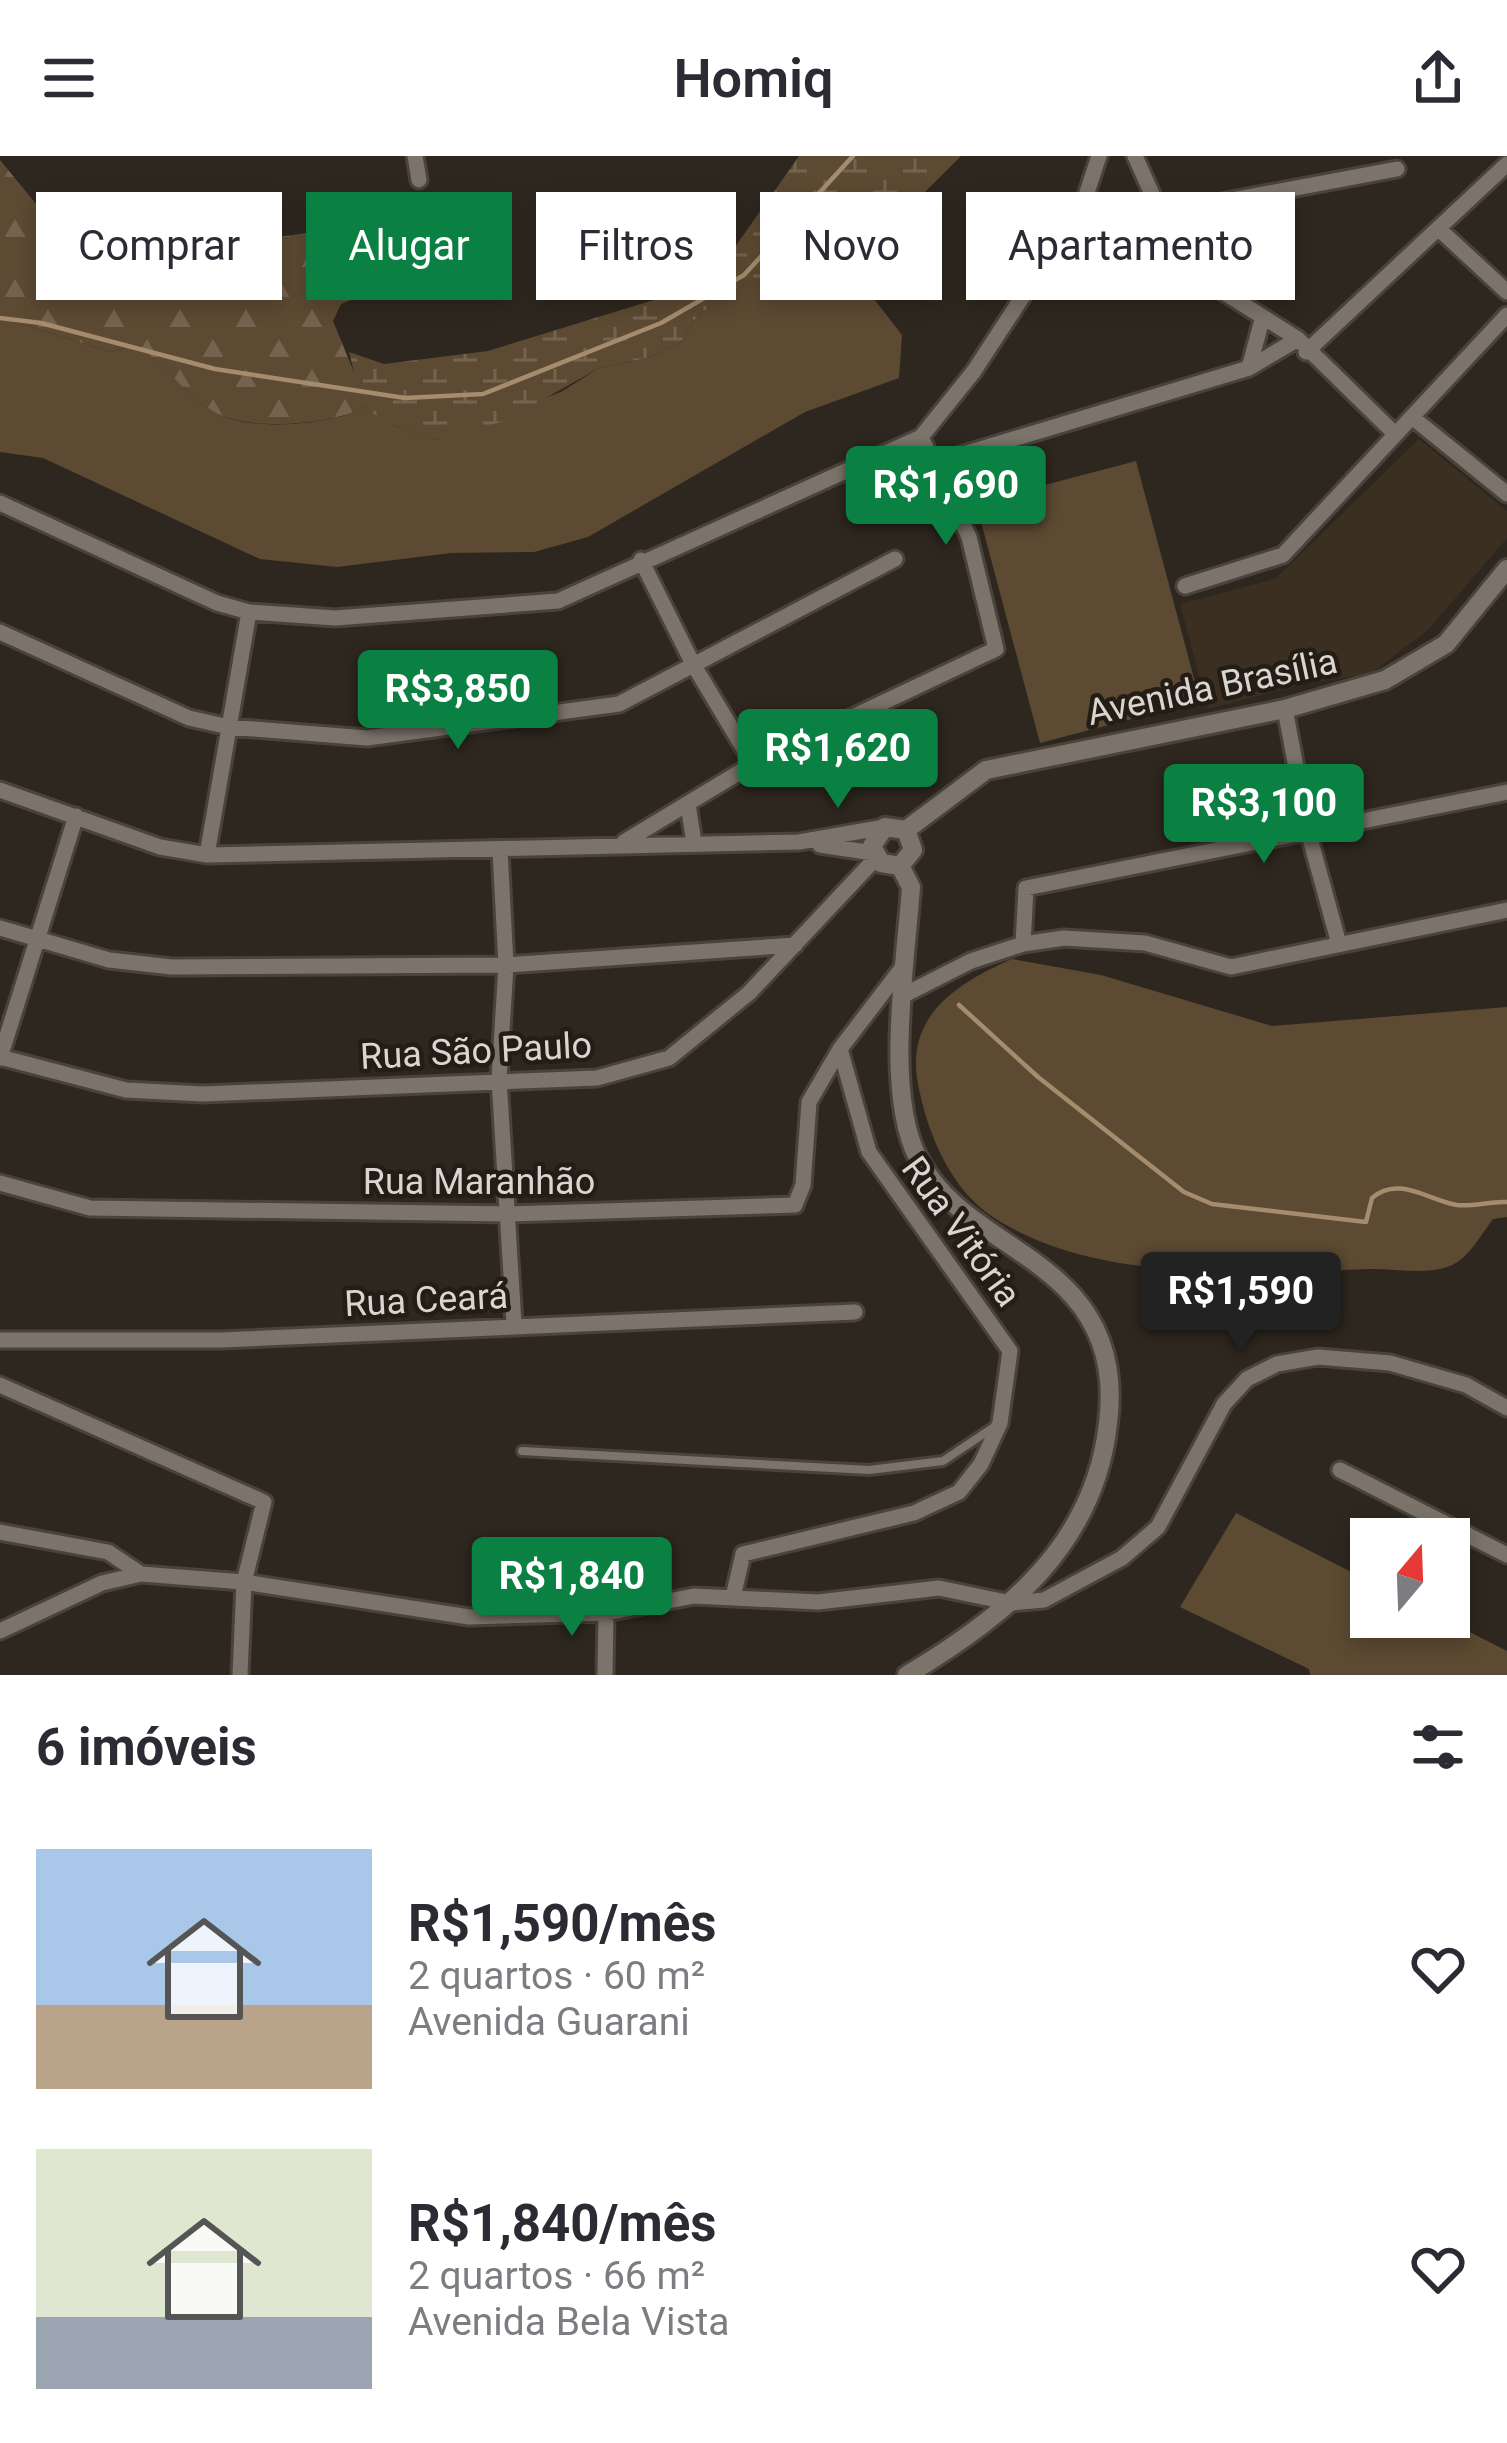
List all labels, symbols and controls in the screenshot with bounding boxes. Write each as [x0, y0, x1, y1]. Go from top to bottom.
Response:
icon: menu [36, 45, 102, 111]
icon: share [1405, 45, 1471, 111]
text: Homiq [673, 47, 834, 110]
chip: Comprar [36, 192, 282, 300]
chip: Alugar [306, 192, 512, 300]
chip: Filtros [536, 192, 736, 300]
chip: Novo [760, 192, 942, 300]
chip: Apartamento [966, 192, 1295, 300]
pin: R$1,690 [835, 446, 1057, 548]
text: R$1,690 [873, 462, 1019, 508]
street label: Avenida Brasília [1083, 640, 1341, 734]
pin: R$3,850 [347, 650, 569, 752]
text: R$3,850 [385, 666, 531, 712]
pin: R$1,620 [727, 709, 949, 811]
text: R$1,620 [765, 725, 911, 771]
pin: R$3,100 [1153, 764, 1375, 866]
text: R$3,100 [1191, 780, 1337, 826]
street label: Rua São Paulo [359, 1024, 593, 1078]
street label: Rua Vitória [893, 1149, 1030, 1315]
street label: Rua Maranhão [363, 1161, 595, 1203]
pin: R$1,590 [1130, 1252, 1352, 1354]
text: R$1,590 [1168, 1268, 1314, 1314]
street label: Rua Ceará [343, 1275, 509, 1325]
north arrow [1350, 1518, 1470, 1638]
map controls [1350, 1518, 1470, 1638]
pin: R$1,840 [461, 1537, 683, 1639]
text: R$1,840 [499, 1553, 645, 1599]
icon: filters [1405, 1714, 1471, 1780]
text: 6 imóveis [36, 1718, 257, 1777]
text: R$1,590/mês [408, 1894, 716, 1953]
icon: home [132, 1897, 276, 2041]
icon: heart [1405, 1936, 1471, 2002]
text: 2 quartos · 60 m² [408, 1953, 705, 1999]
text: Avenida Guarani [408, 1999, 690, 2045]
text: R$1,840/mês [408, 2194, 716, 2253]
icon: home [132, 2197, 276, 2341]
icon: heart [1405, 2236, 1471, 2302]
text: 2 quartos · 66 m² [408, 2253, 705, 2299]
text: Avenida Bela Vista [408, 2299, 729, 2345]

